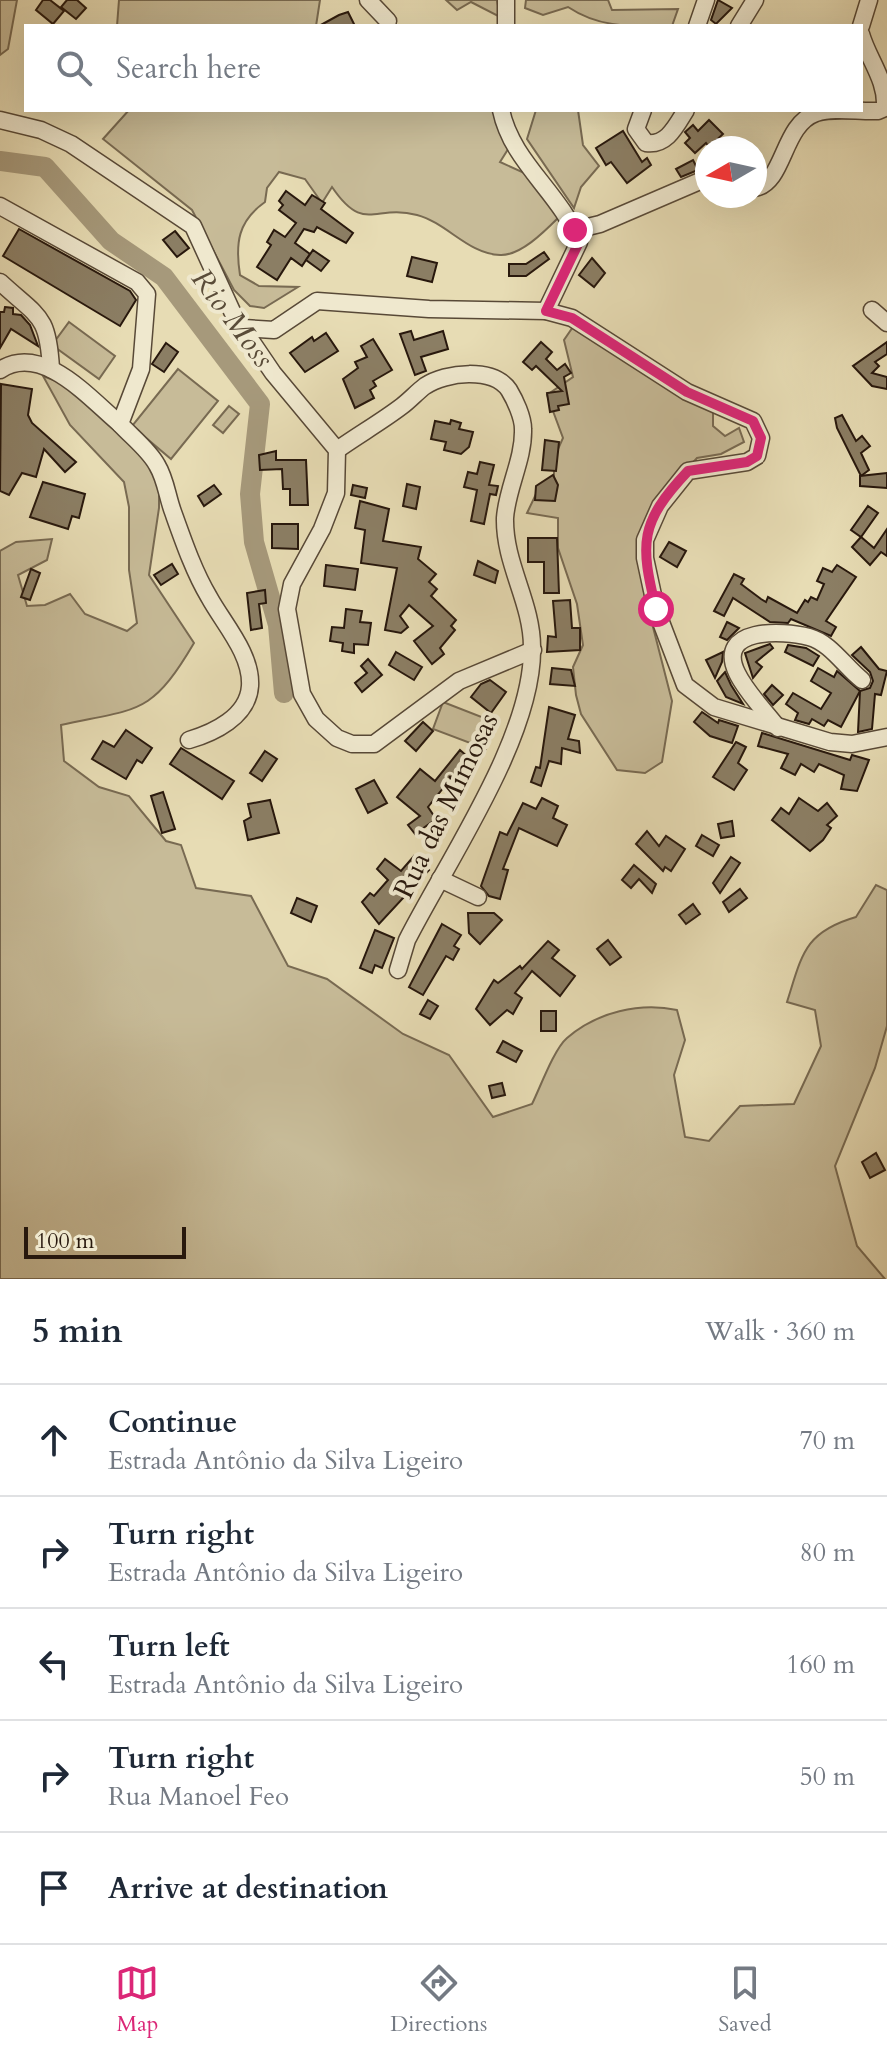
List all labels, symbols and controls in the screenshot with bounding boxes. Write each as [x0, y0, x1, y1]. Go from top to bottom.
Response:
search box [24, 24, 863, 112]
icon: search [52, 46, 96, 90]
text: Search here [116, 48, 261, 89]
north arrow [695, 136, 767, 208]
route end [557, 212, 593, 248]
water label: Rio Moss [182, 260, 283, 376]
route start [638, 591, 674, 627]
street label: Rua das Mimosas [385, 706, 507, 905]
scale bar [24, 1223, 186, 1259]
text: 100 m [36, 1226, 94, 1256]
text: 5 min [32, 1308, 123, 1354]
text: Walk · 360 m [705, 1314, 855, 1349]
text: Continue [108, 1402, 237, 1443]
icon: ahead [32, 1418, 76, 1462]
text: 70 m [799, 1423, 855, 1458]
text: Estrada Antônio da Silva Ligeiro [108, 1443, 463, 1478]
text: Turn right [108, 1514, 254, 1555]
icon: right [32, 1530, 76, 1574]
text: 80 m [799, 1535, 855, 1570]
text: Estrada Antônio da Silva Ligeiro [108, 1555, 463, 1590]
text: Turn left [108, 1626, 230, 1667]
icon: left [32, 1642, 76, 1686]
text: 160 m [786, 1647, 855, 1682]
text: Estrada Antônio da Silva Ligeiro [108, 1667, 463, 1702]
text: Turn right [108, 1738, 254, 1779]
icon: right [32, 1754, 76, 1798]
text: 50 m [799, 1759, 855, 1794]
text: Rua Manoel Feo [108, 1779, 289, 1814]
icon: arrive [32, 1866, 76, 1910]
text: Arrive at destination [108, 1868, 388, 1909]
tab: Map [115, 1961, 159, 2039]
tab: Directions [390, 1961, 487, 2039]
tab: Saved [718, 1961, 772, 2039]

